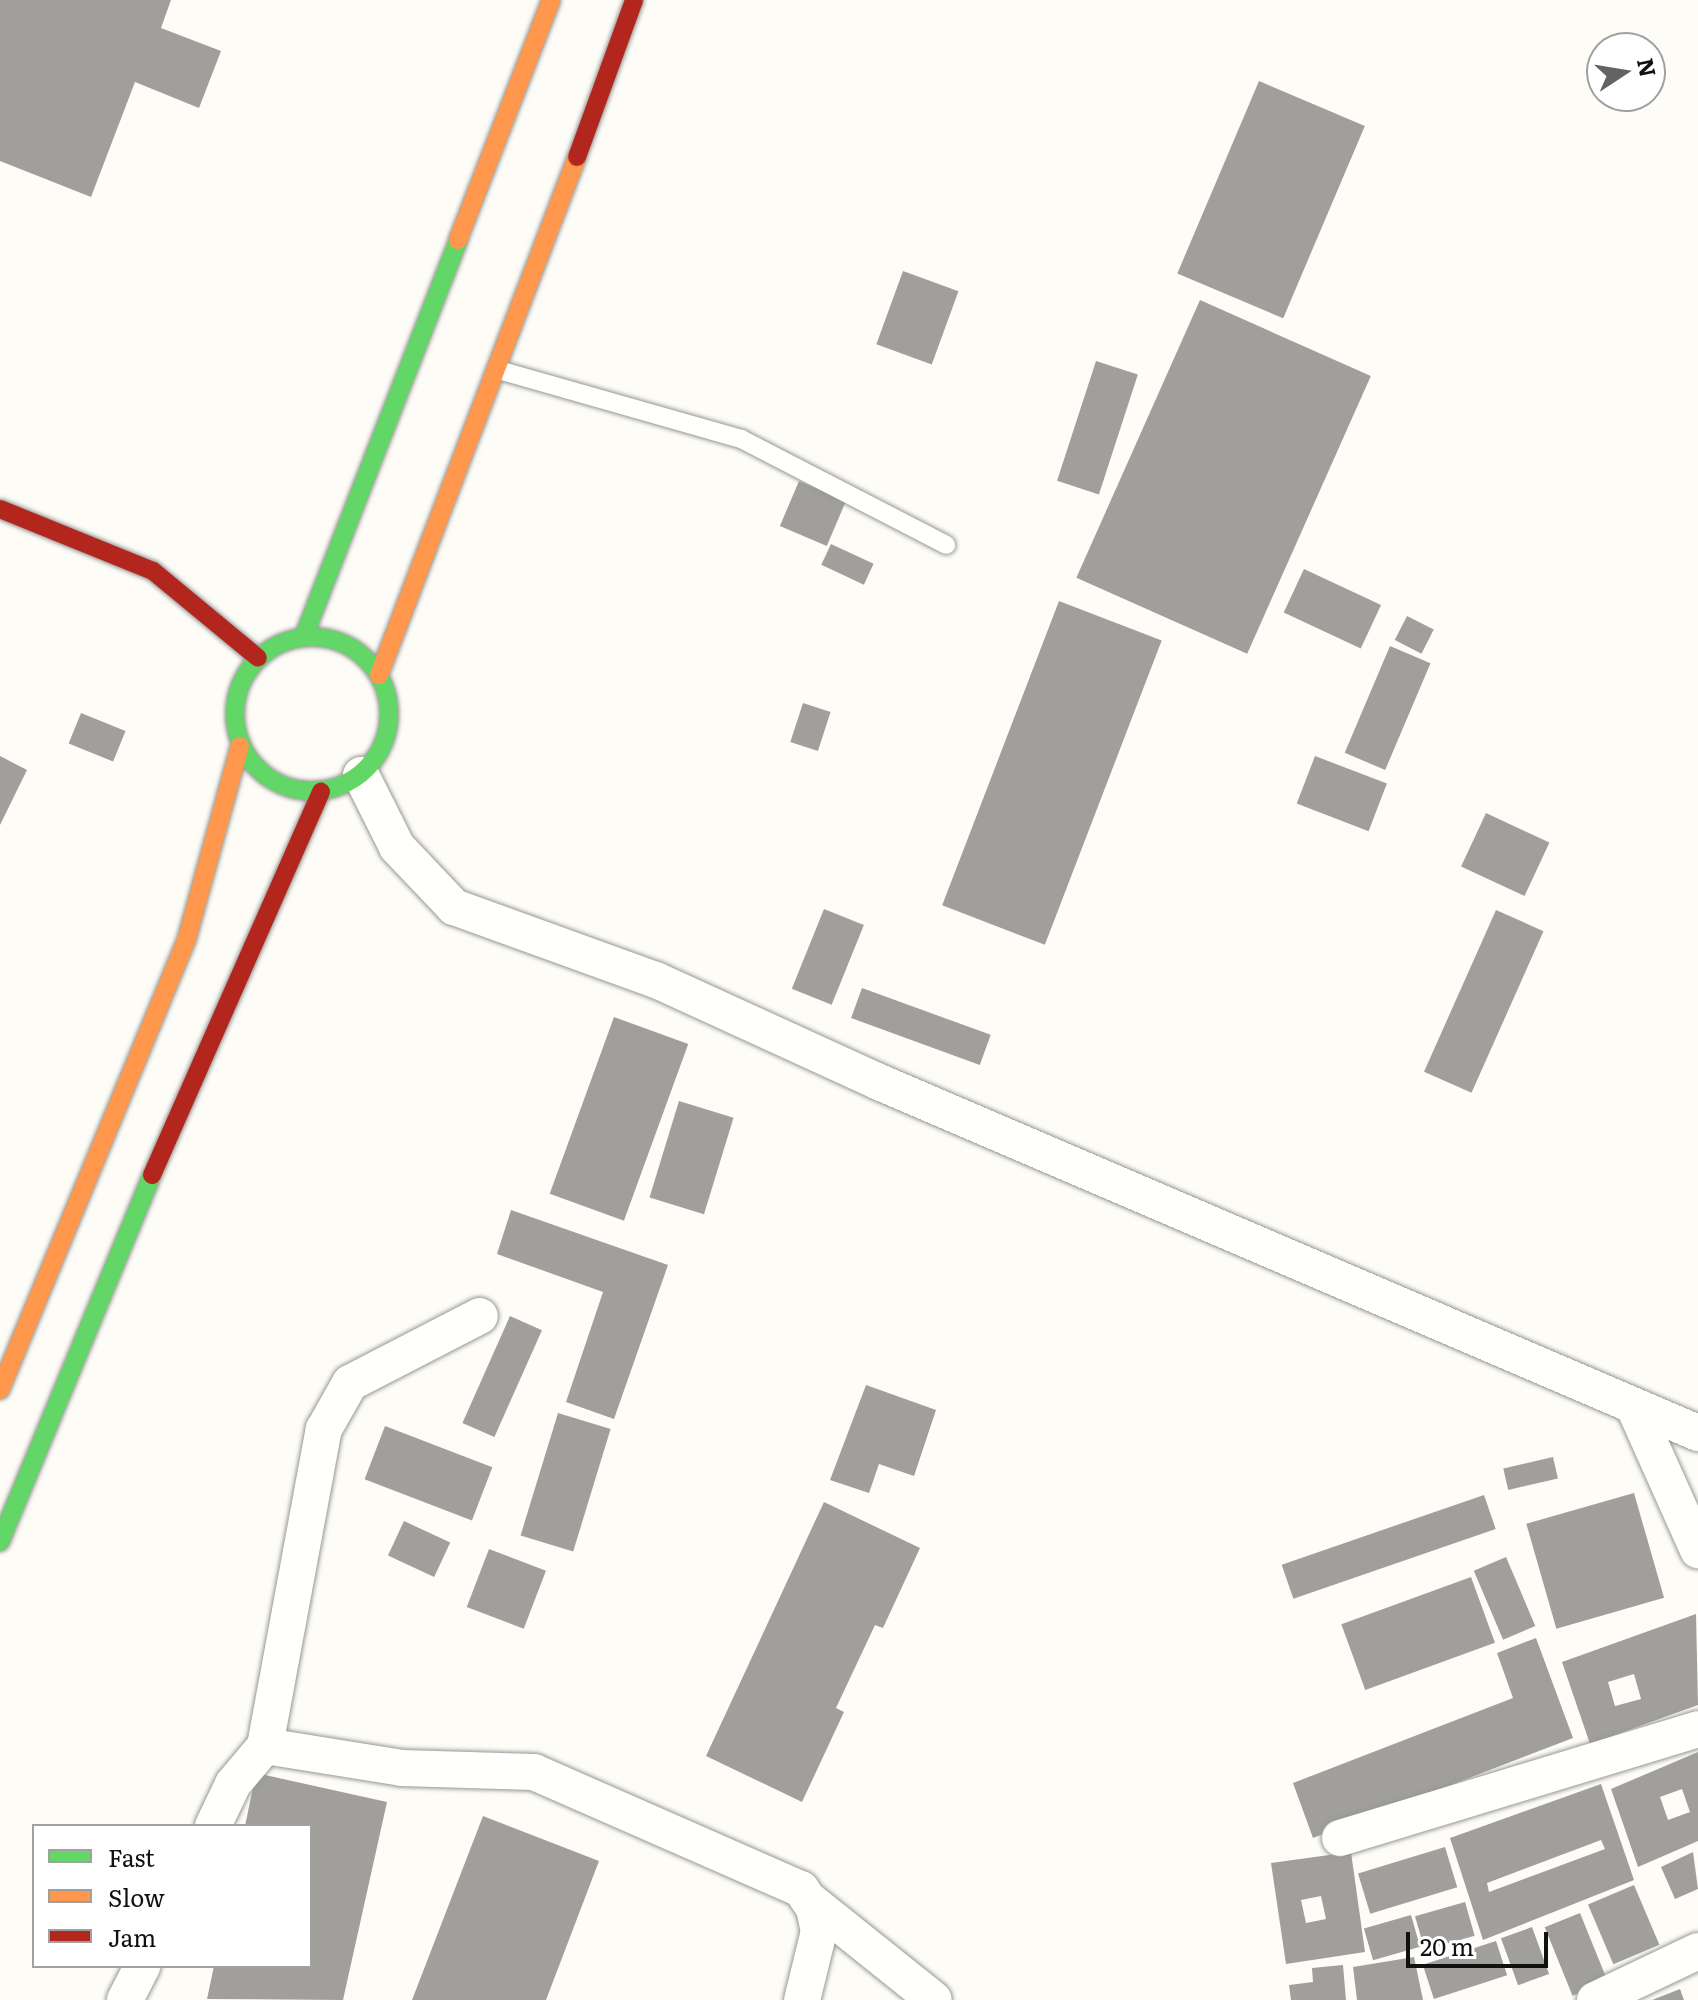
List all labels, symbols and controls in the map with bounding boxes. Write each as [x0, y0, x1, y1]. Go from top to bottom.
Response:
north arrow [1586, 32, 1666, 112]
text: N [1630, 55, 1666, 80]
legend [32, 1824, 312, 1968]
text: Fast [108, 1839, 155, 1874]
text: Slow [108, 1879, 165, 1914]
scale bar [1410, 1916, 1552, 1966]
text: Jam [108, 1919, 156, 1954]
text: 20 m [1420, 1928, 1474, 1963]

